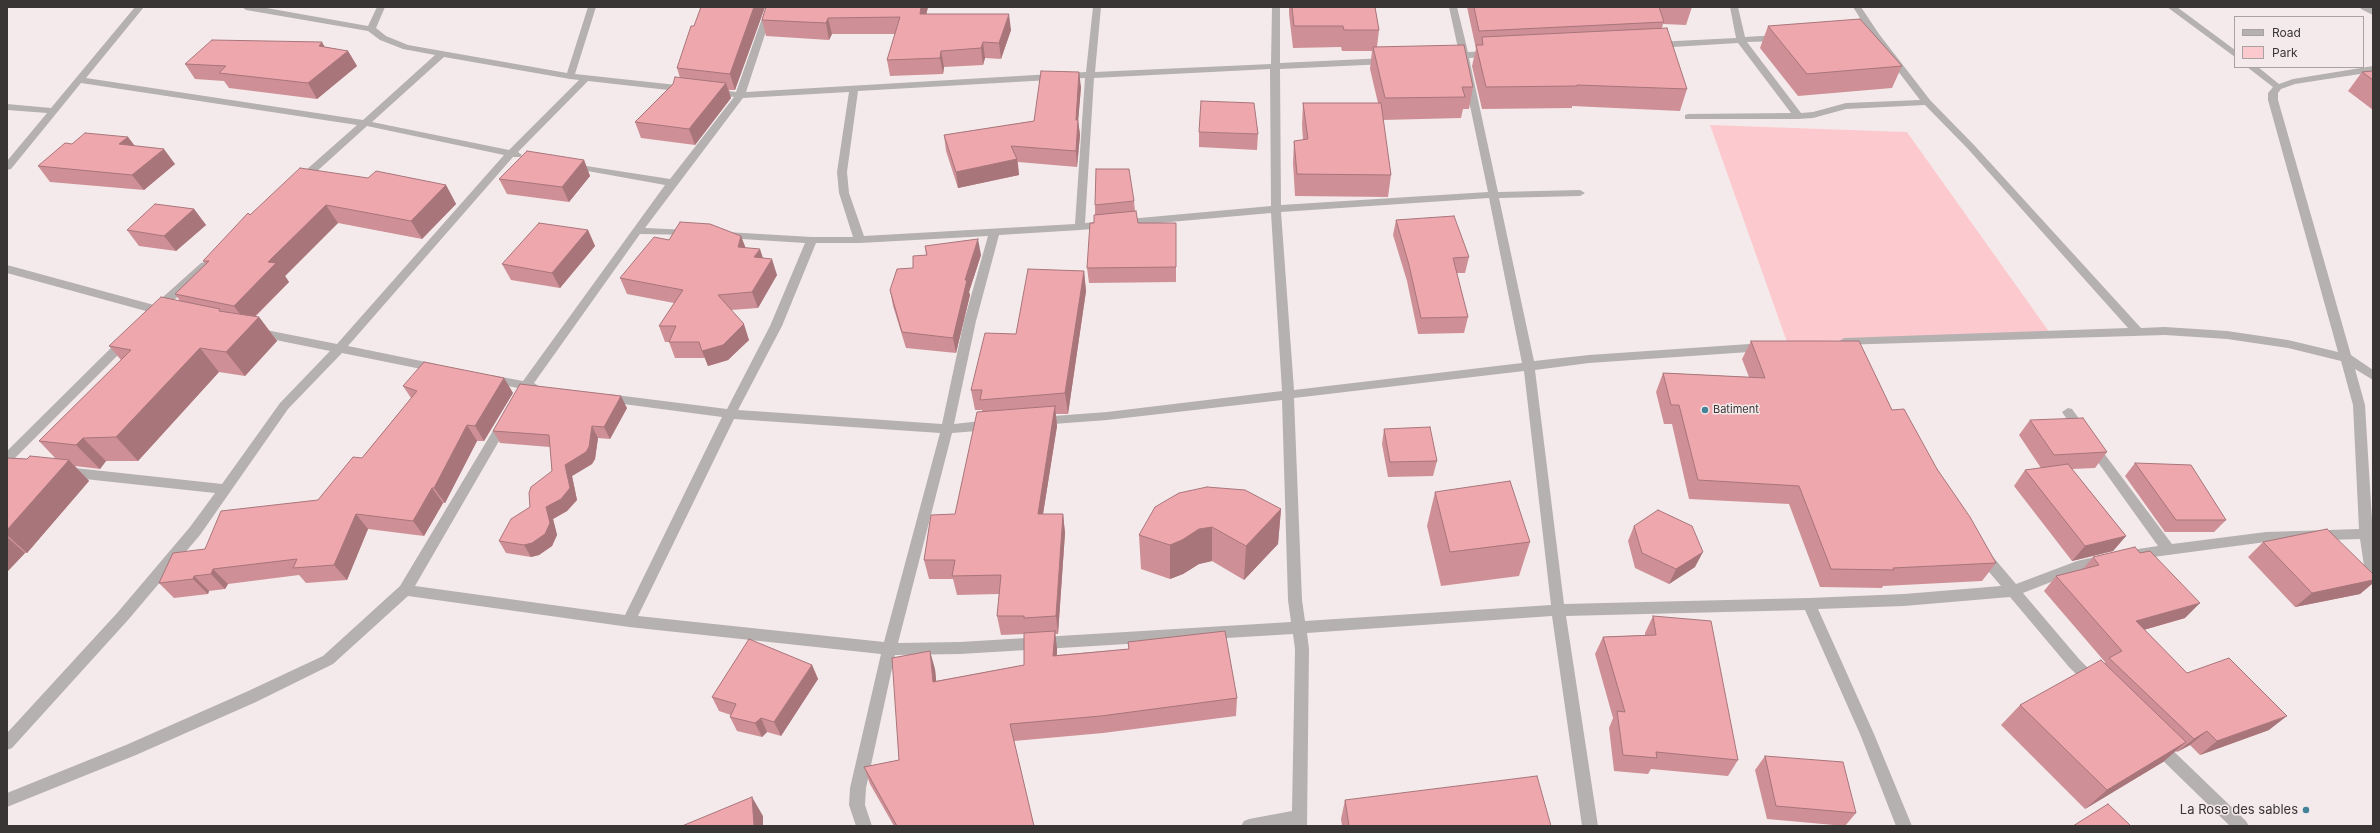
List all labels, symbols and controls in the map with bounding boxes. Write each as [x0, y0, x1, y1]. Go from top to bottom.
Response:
legend [2234, 16, 2364, 68]
text: Road [2272, 25, 2301, 40]
text: Park [2272, 45, 2298, 60]
place label: Batiment [1713, 403, 1759, 417]
marker: Batiment [1700, 405, 1710, 415]
place label: La Rose des sables [2180, 802, 2298, 818]
marker: La Rose des sables [2301, 805, 2311, 815]

